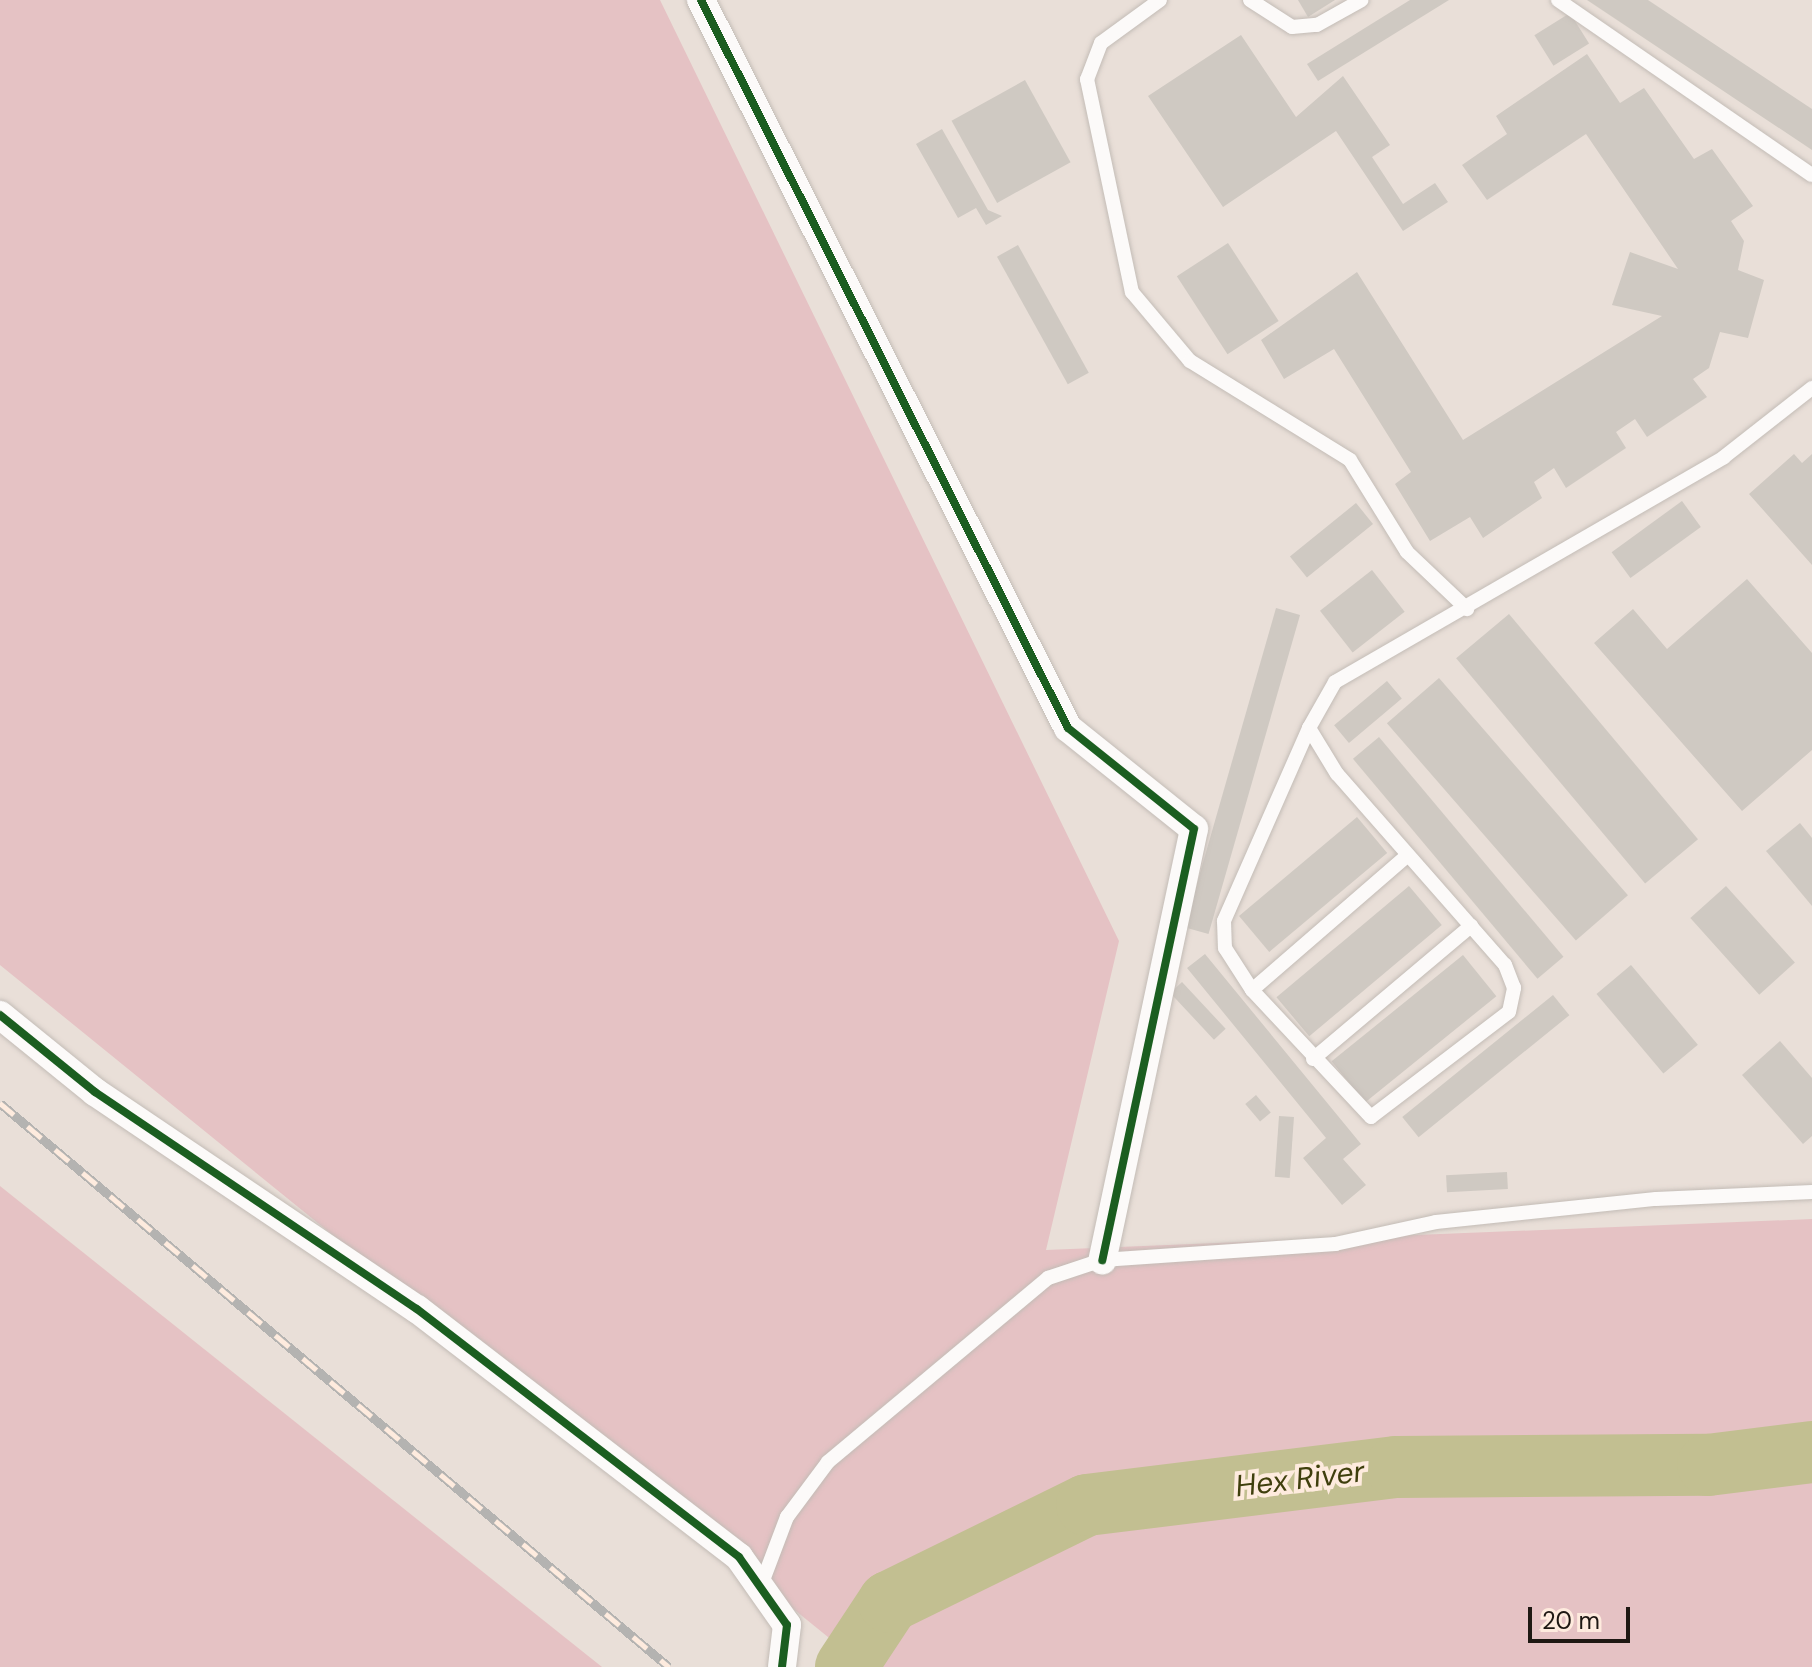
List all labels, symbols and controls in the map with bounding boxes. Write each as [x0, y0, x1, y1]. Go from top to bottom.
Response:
water label: Hex River [1233, 1453, 1367, 1505]
scale bar [1532, 1591, 1634, 1641]
text: 20 m [1542, 1605, 1600, 1636]

